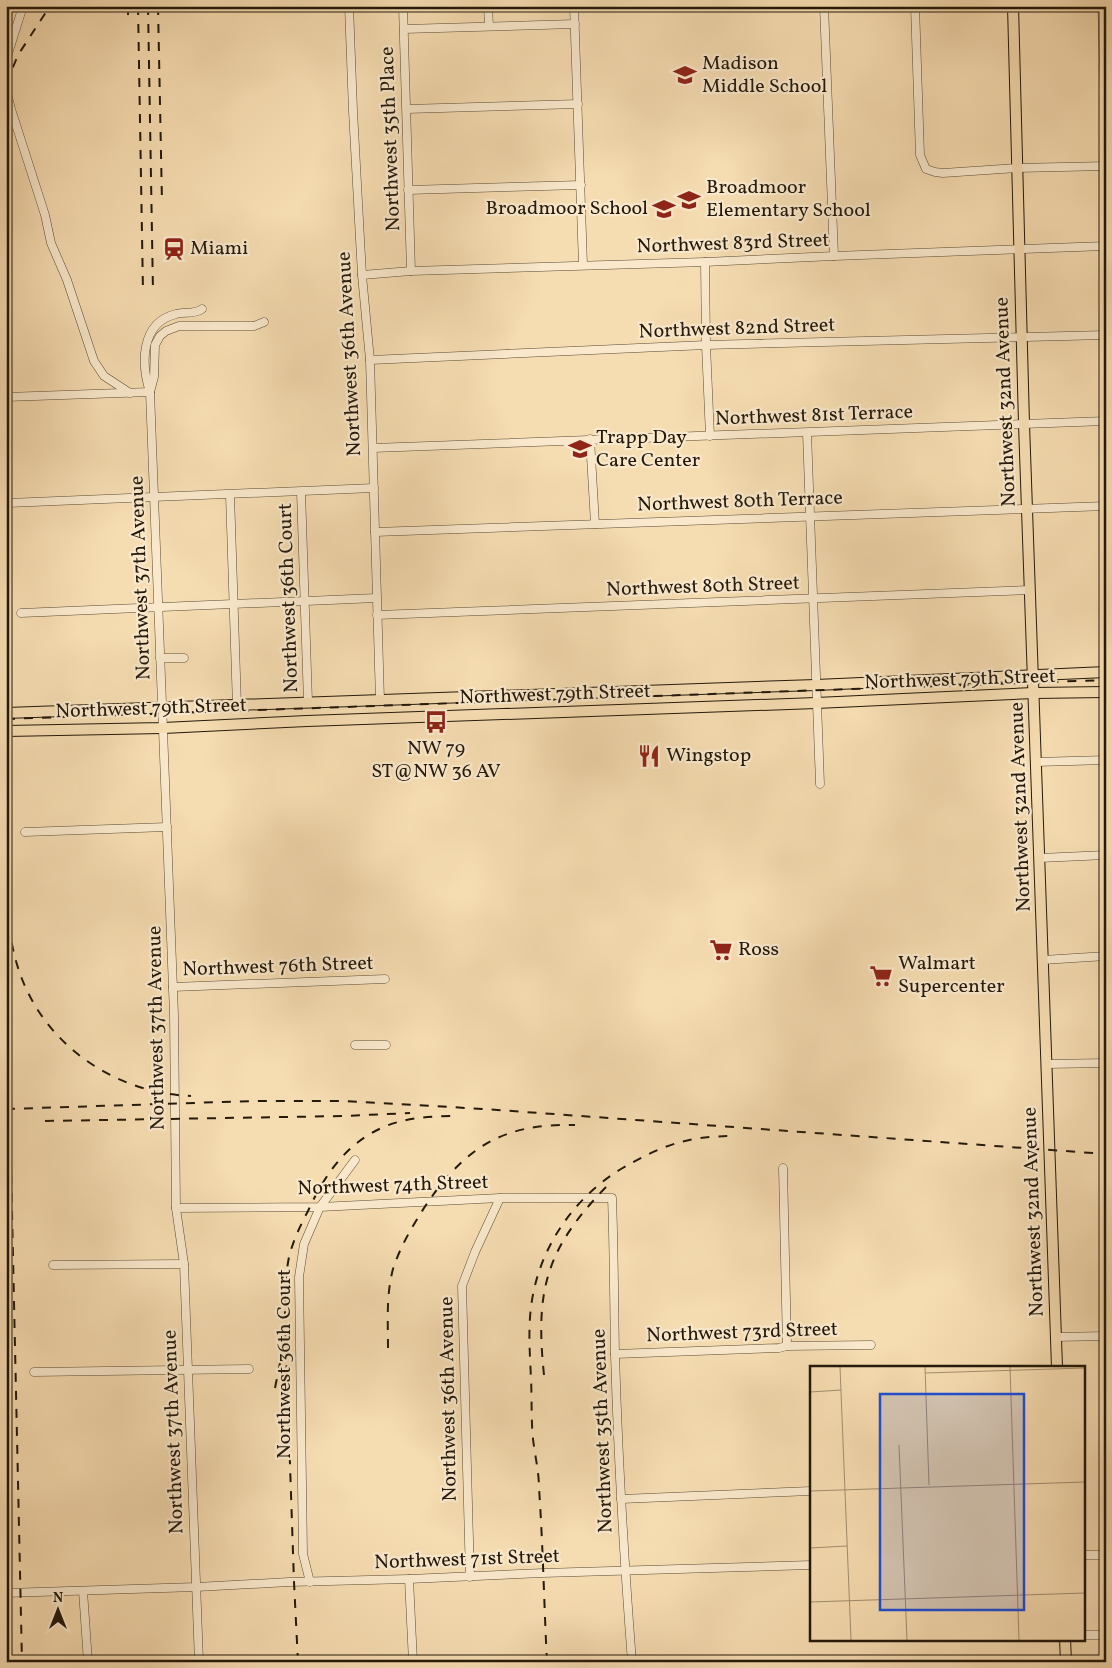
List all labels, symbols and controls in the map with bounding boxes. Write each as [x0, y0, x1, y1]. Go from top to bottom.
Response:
street label: Northwest 35th Place [374, 46, 408, 232]
place label: Madison Middle School [702, 50, 827, 101]
school or university icon: Madison Middle School [672, 62, 698, 88]
place label: Broadmoor Elementary School [706, 174, 871, 225]
school or university icon: Broadmoor Elementary School [676, 187, 702, 213]
place label: Broadmoor School [485, 195, 648, 223]
school or university icon: Broadmoor School [651, 196, 677, 222]
street label: Northwest 83rd Street [636, 227, 830, 261]
place label: Miami [190, 235, 248, 263]
station icon: Miami [161, 236, 187, 262]
street label: Northwest 36th Avenue [331, 251, 369, 457]
street label: Northwest 32nd Avenue [988, 297, 1024, 507]
street label: Northwest 82nd Street [638, 312, 836, 346]
street label: Northwest 81st Terrace [714, 399, 914, 433]
place label: Trapp Day Care Center [596, 424, 700, 475]
school or university icon: Trapp Day Care Center [567, 436, 593, 462]
street label: Northwest 37th Avenue [123, 475, 159, 681]
street label: Northwest 80th Terrace [637, 484, 843, 520]
street label: Northwest 36th Court [272, 503, 306, 693]
street label: Northwest 80th Street [606, 570, 800, 604]
street label: Northwest 79th Street [864, 663, 1056, 697]
street label: Northwest 79th Street [459, 678, 651, 712]
street label: Northwest 79th Street [55, 692, 247, 726]
street label: Northwest 32nd Avenue [1003, 702, 1039, 912]
bus stop icon: NW 79 ST@NW 36 AV [423, 709, 449, 735]
place label: NW 79 ST@NW 36 AV [371, 735, 501, 786]
place label: Wingstop [666, 742, 751, 770]
restaurant icon: Wingstop [636, 743, 662, 769]
street label: Northwest 37th Avenue [141, 925, 173, 1131]
place label: Ross [738, 936, 779, 964]
supermarket icon: Ross [708, 937, 734, 963]
street label: Northwest 76th Street [182, 950, 374, 984]
place label: Walmart Supercenter [898, 950, 1005, 1001]
supermarket icon: Walmart Supercenter [868, 963, 894, 989]
street label: Northwest 32nd Avenue [1016, 1107, 1052, 1317]
street label: Northwest 74th Street [297, 1169, 489, 1203]
street label: Northwest 36th Court [271, 1269, 299, 1459]
street label: Northwest 36th Avenue [433, 1296, 465, 1502]
street label: Northwest 73rd Street [646, 1316, 838, 1350]
street label: Northwest 35th Avenue [585, 1328, 621, 1534]
street label: Northwest 37th Avenue [156, 1329, 192, 1535]
inset map [810, 1366, 1084, 1640]
street label: Northwest 71st Street [374, 1543, 560, 1577]
north arrow [32, 1586, 82, 1636]
text: N [53, 1589, 63, 1608]

